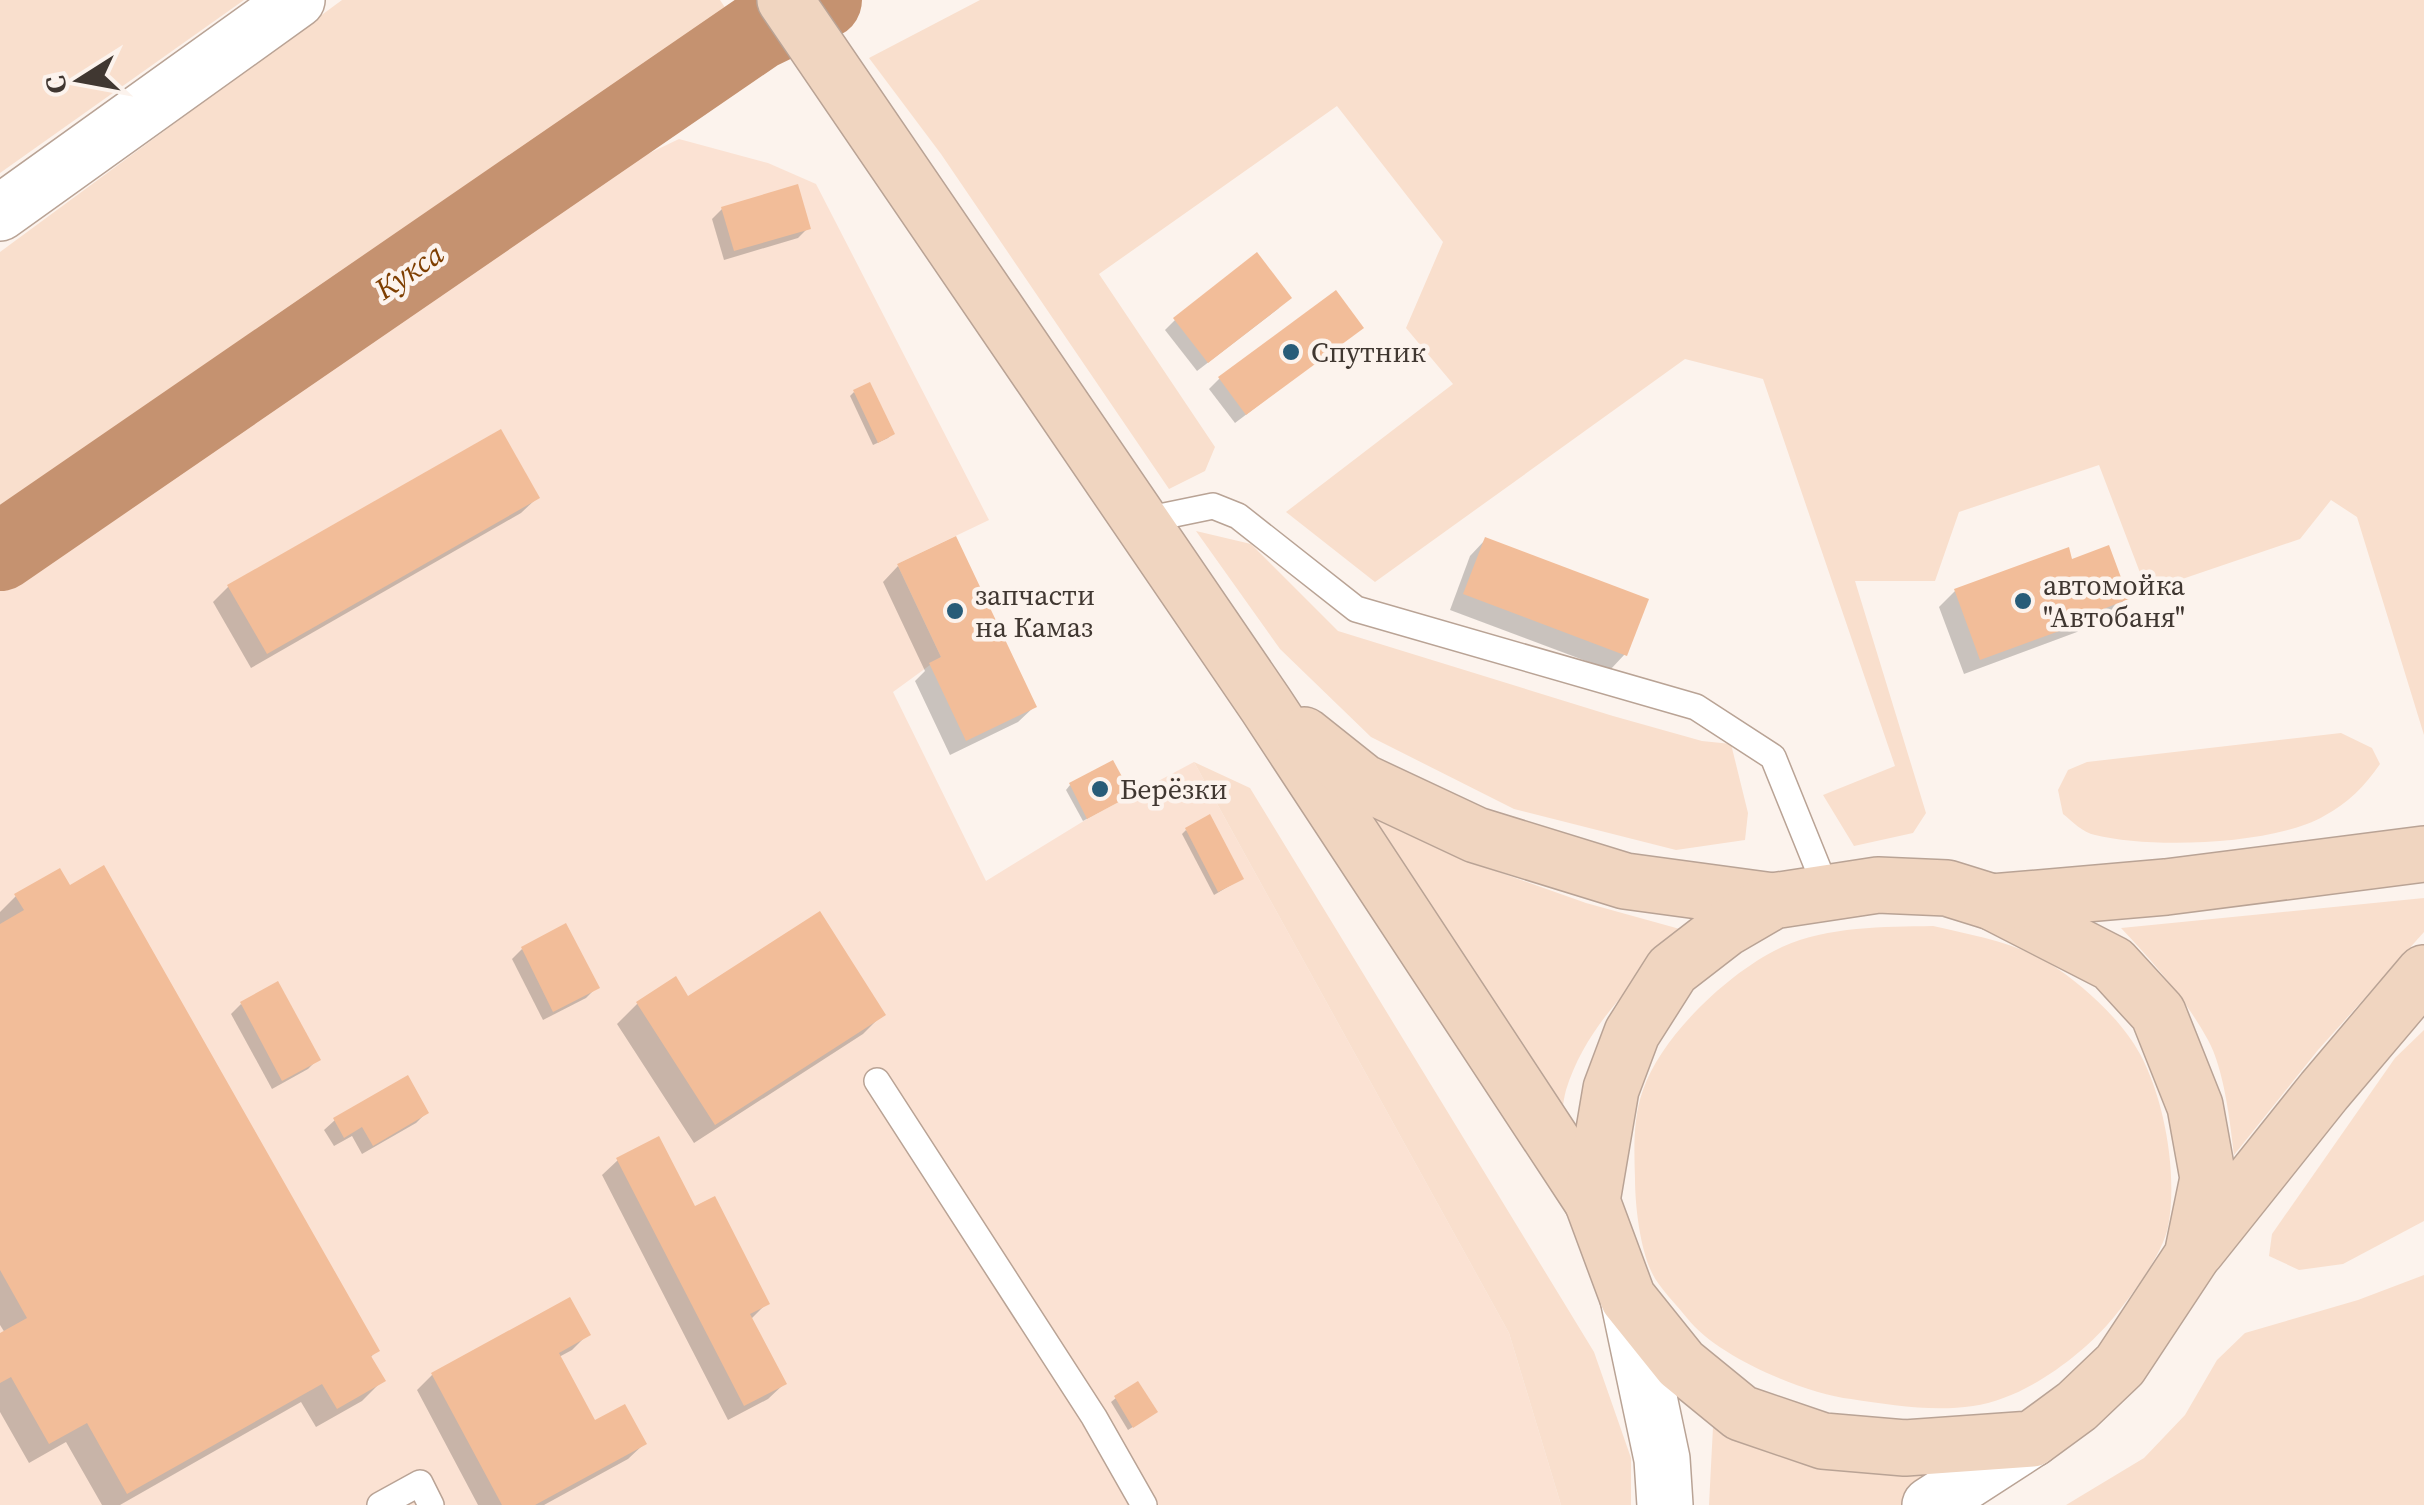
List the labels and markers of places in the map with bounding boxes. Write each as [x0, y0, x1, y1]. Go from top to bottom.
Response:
place label: Спутник [1311, 333, 1427, 371]
marker: Спутник [1280, 341, 1302, 363]
place label: автомойка "Автобаня" [2043, 566, 2186, 636]
place label: запчасти на Камаз [975, 576, 1095, 646]
marker: автомойка "Автобаня" [2012, 590, 2034, 612]
marker: запчасти на Камаз [944, 600, 966, 622]
place label: Берёзки [1120, 770, 1228, 808]
marker: Берёзки [1089, 778, 1111, 800]

